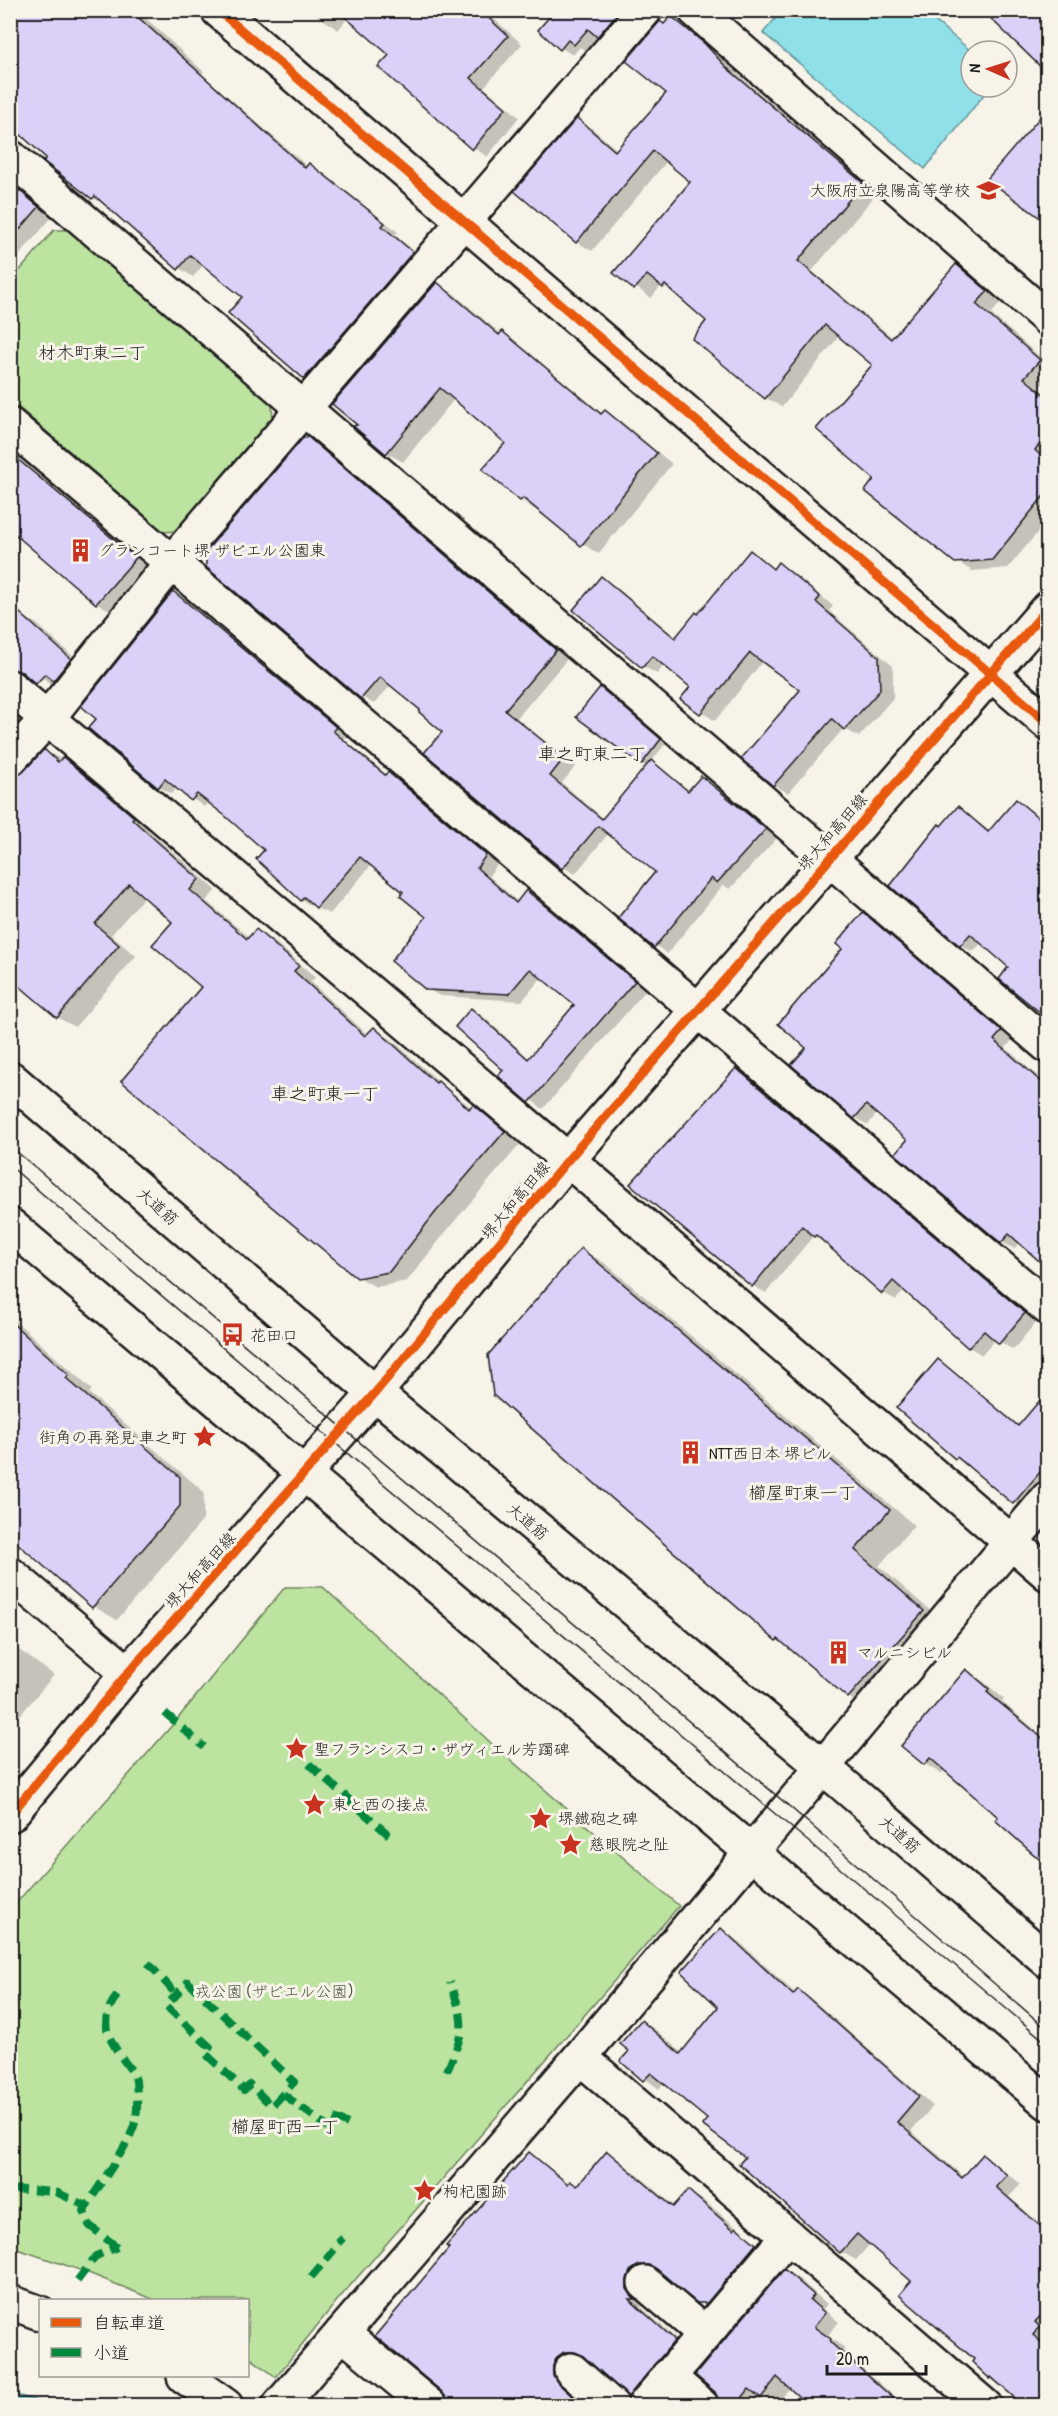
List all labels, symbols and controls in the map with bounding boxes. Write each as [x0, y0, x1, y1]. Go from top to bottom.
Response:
north arrow [959, 39, 1019, 99]
text: N [963, 63, 985, 73]
school or university icon: 大阪府立泉陽高等学校 [975, 177, 1001, 203]
place label: 大阪府立泉陽高等学校 [810, 179, 970, 201]
district label: 材木町東二丁 [38, 340, 146, 365]
building icon: グランコート堺 ザビエル公園東 [67, 537, 93, 563]
place label: グランコート堺 ザビエル公園東 [98, 539, 326, 561]
district label: 車之町東二丁 [538, 741, 646, 766]
street label: 堺大和高田線 [792, 789, 872, 875]
district label: 車之町東一丁 [271, 1081, 379, 1106]
street label: 堺大和高田線 [476, 1156, 554, 1244]
street label: 大道筋 [133, 1182, 183, 1230]
bus stop icon: 花田口 [219, 1322, 245, 1348]
place label: 花田口 [250, 1324, 298, 1346]
place icon: 街角の再発見 車之町 [192, 1424, 218, 1450]
place label: 街角の再発見 車之町 [39, 1426, 187, 1448]
building icon: NTT西日本 堺ビル [678, 1440, 704, 1466]
place label: NTT西日本 堺ビル [709, 1442, 832, 1464]
district label: 櫛屋町東一丁 [748, 1480, 856, 1505]
street label: 大道筋 [503, 1497, 553, 1545]
street label: 堺大和高田線 [160, 1527, 240, 1613]
building icon: マルニシビル [826, 1639, 852, 1665]
place label: マルニシビル [857, 1641, 952, 1663]
place icon: 聖フランシスコ・ザヴィエル芳躅碑 [283, 1736, 309, 1762]
place label: 聖フランシスコ・ザヴィエル芳躅碑 [314, 1738, 570, 1760]
place icon: 東と西の接点 [301, 1791, 327, 1817]
place label: 東と西の接点 [332, 1793, 428, 1815]
place icon: 堺鐡砲之碑 [527, 1805, 553, 1831]
place label: 堺鐡砲之碑 [558, 1807, 638, 1829]
street label: 大道筋 [875, 1810, 925, 1858]
place icon: 慈眼院之阯 [558, 1831, 584, 1857]
place label: 慈眼院之阯 [589, 1833, 669, 1855]
park label: 戎公園 (ザビエル公園) [195, 1980, 353, 2002]
district label: 櫛屋町西一丁 [231, 2114, 339, 2139]
place icon: 枸杞園跡 [412, 2178, 438, 2204]
place label: 枸杞園跡 [443, 2180, 507, 2202]
legend [39, 2299, 249, 2377]
text: 自転車道 [93, 2310, 165, 2335]
scale bar [827, 2338, 926, 2376]
text: 小道 [93, 2340, 129, 2365]
text: 20 m [836, 2346, 869, 2371]

